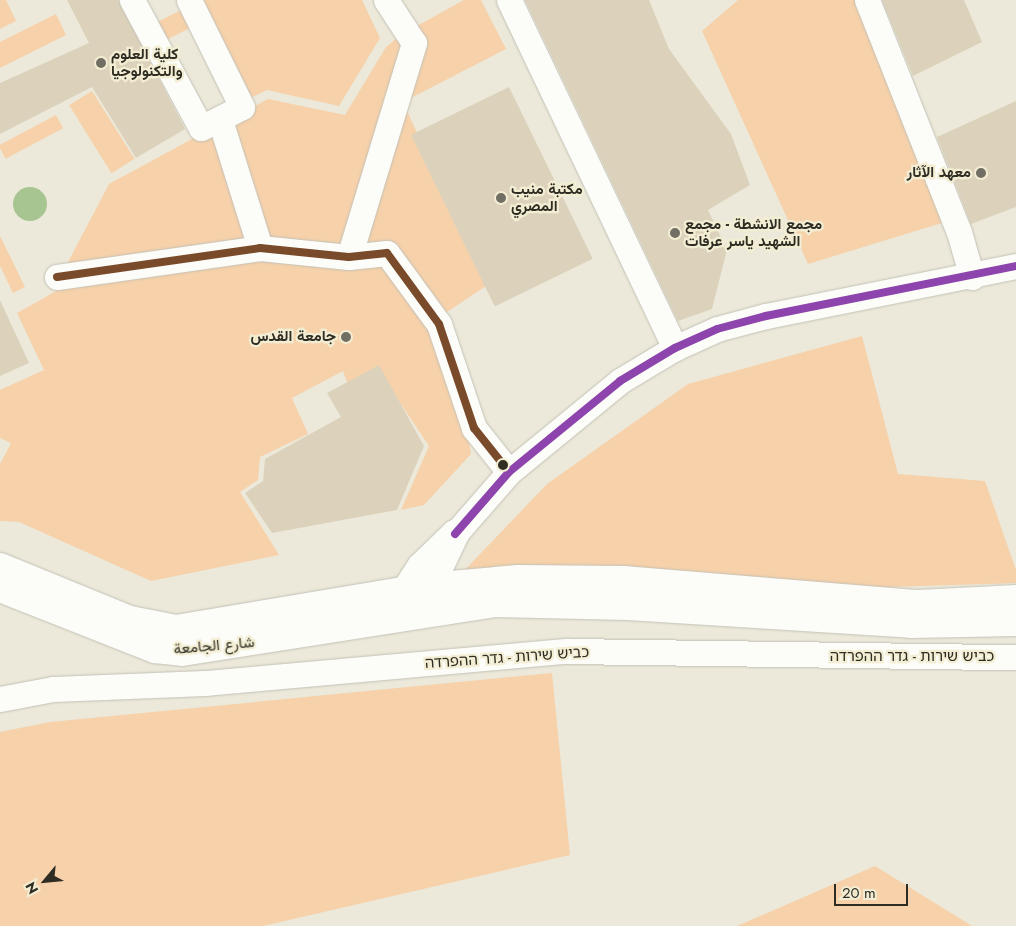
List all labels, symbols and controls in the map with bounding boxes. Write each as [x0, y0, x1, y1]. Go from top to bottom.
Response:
place label: كلية العلوم والتكنولوجيا [111, 45, 183, 80]
marker: كلية العلوم والتكنولوجيا [95, 57, 107, 69]
place label: معهد الآثار [907, 164, 971, 182]
marker: معهد الآثار [975, 167, 987, 179]
place label: مكتبة منيب المصري [511, 180, 583, 215]
marker: مكتبة منيب المصري [495, 192, 507, 204]
place label: مجمع الانشطة - مجمع الشهيد ياسر عرفات [685, 215, 822, 250]
marker: مجمع الانشطة - مجمع الشهيد ياسر عرفات [669, 227, 681, 239]
place label: جامعة القدس [250, 328, 336, 346]
marker: جامعة القدس [340, 331, 352, 343]
unlabelled marker [498, 460, 508, 470]
street label: شارع الجامعة [173, 634, 255, 658]
street label: כביש שירות - גדר ההפרדה [424, 643, 590, 673]
street label: כביש שירות - גדר ההפרדה [830, 648, 994, 666]
north arrow [20, 856, 70, 906]
scale bar [836, 874, 910, 906]
text: N [20, 878, 43, 898]
text: 20 m [842, 882, 876, 904]

